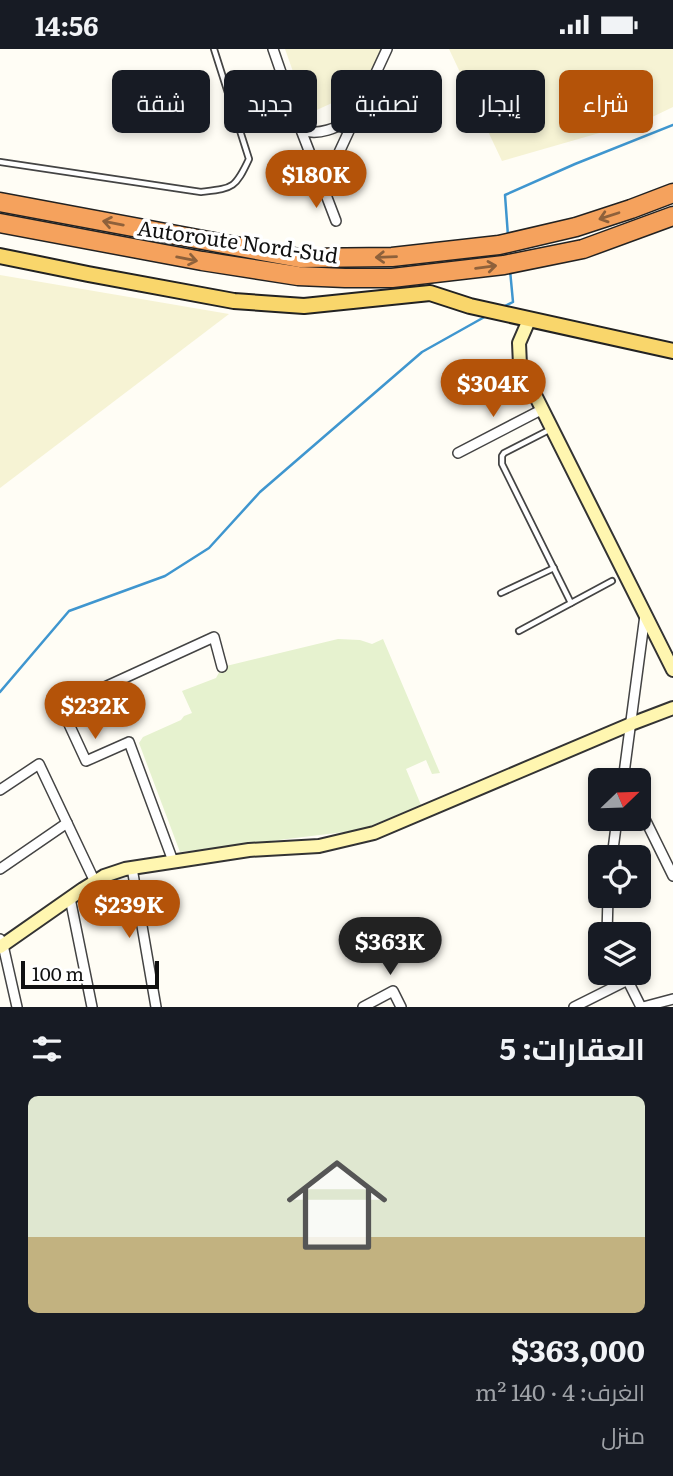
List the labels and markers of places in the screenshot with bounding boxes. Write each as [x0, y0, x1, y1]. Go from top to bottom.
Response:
pin: $180K [267, 151, 365, 210]
pin: $304K [444, 359, 542, 419]
pin: $232K [46, 681, 144, 741]
pin: $239K [80, 881, 178, 940]
pin: $363K [341, 918, 439, 977]

